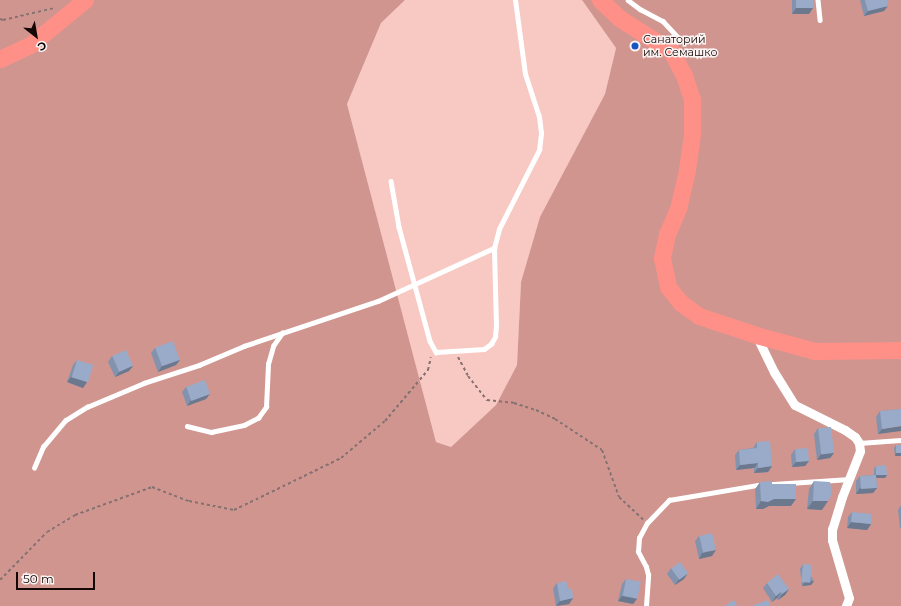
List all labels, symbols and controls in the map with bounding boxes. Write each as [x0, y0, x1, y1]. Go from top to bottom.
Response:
north arrow [16, 16, 56, 56]
place label: Санаторий им. Семашко [643, 33, 717, 59]
text: С [35, 38, 49, 54]
marker: Санаторий им. Семашко [630, 41, 640, 51]
scale bar [18, 564, 97, 590]
text: 50 m [23, 571, 54, 586]

